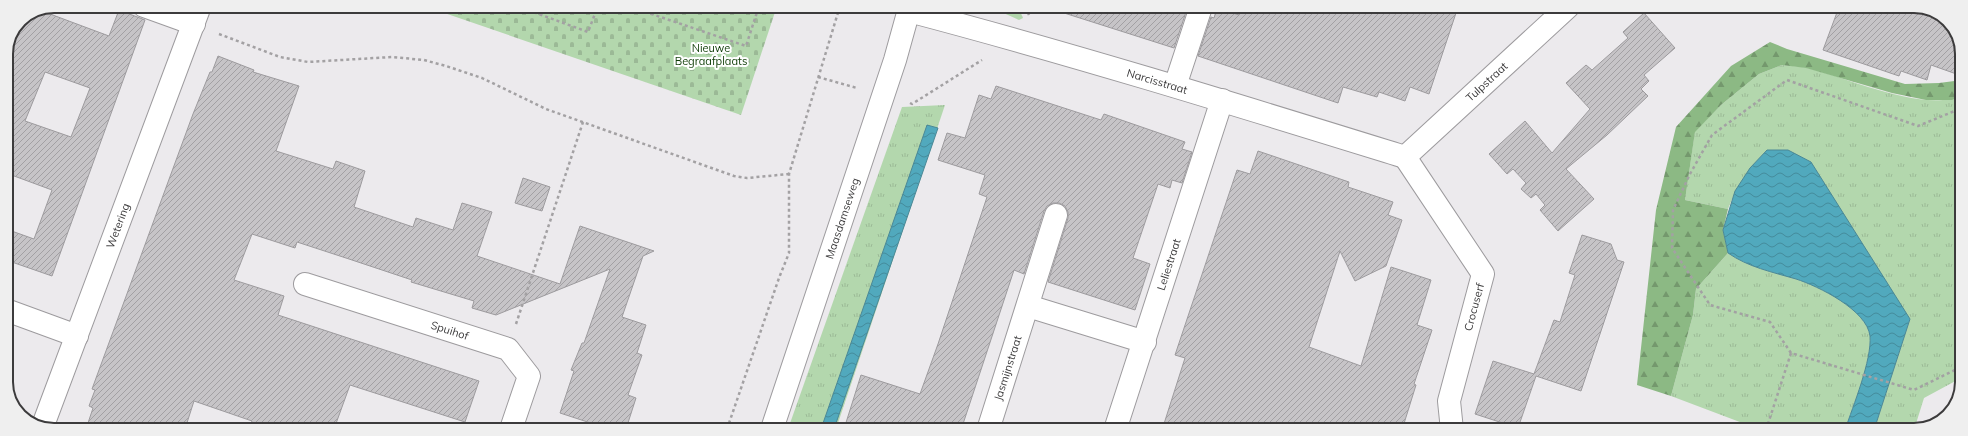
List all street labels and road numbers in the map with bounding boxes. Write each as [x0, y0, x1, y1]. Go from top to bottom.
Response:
street label: Tulpstraat [1463, 59, 1511, 105]
street label: Narcisstraat [1125, 66, 1189, 97]
street label: Maasdamseweg [822, 176, 862, 261]
street label: Wetering [103, 201, 133, 250]
street label: Leliestraat [1154, 237, 1184, 292]
street label: Crocuserf [1461, 281, 1487, 332]
street label: Spuihof [429, 318, 471, 343]
street label: Jasmijnstraat [991, 334, 1024, 402]

